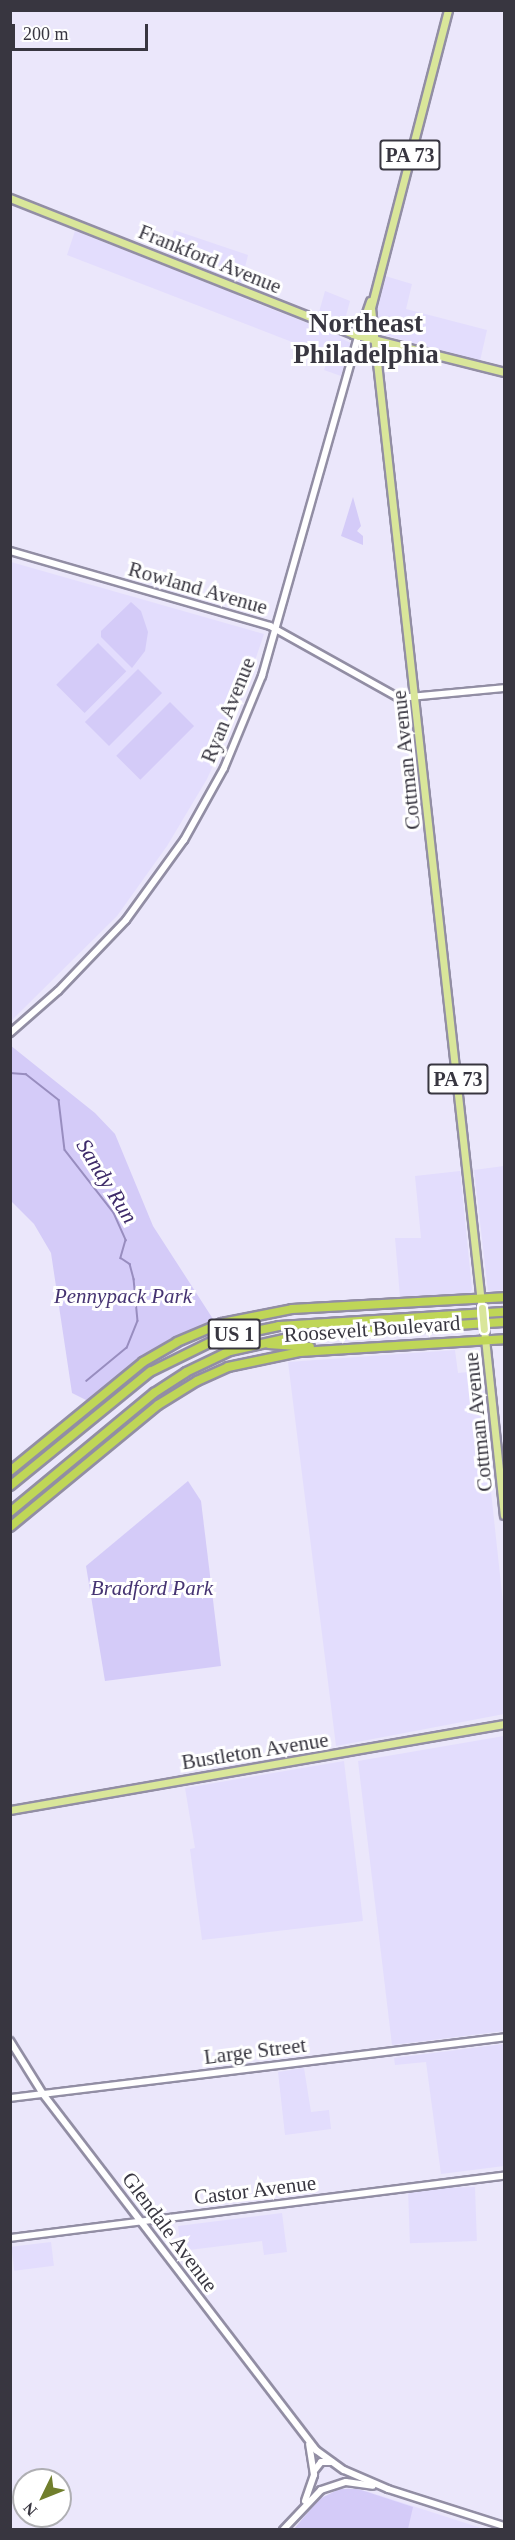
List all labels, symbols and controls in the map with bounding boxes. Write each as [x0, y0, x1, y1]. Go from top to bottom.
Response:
scale bar [15, 12, 152, 50]
text: 200 m [23, 24, 69, 44]
road number: PA 73 [378, 138, 442, 172]
street label: Frankford Avenue [134, 219, 286, 299]
district label: Northeast Philadelphia [293, 307, 439, 370]
street label: Rowland Avenue [125, 556, 271, 620]
street label: Ryan Avenue [195, 653, 261, 767]
street label: Cottman Avenue [386, 688, 426, 832]
road number: PA 73 [426, 1062, 490, 1096]
water label: Sandy Run [71, 1134, 143, 1228]
park label: Pennypack Park [54, 1283, 192, 1309]
street label: Roosevelt Boulevard [283, 1310, 461, 1348]
road number: US 1 [207, 1317, 261, 1351]
street label: Cottman Avenue [458, 1350, 498, 1494]
park label: Bradford Park [91, 1575, 213, 1601]
street label: Bustleton Avenue [179, 1727, 331, 1775]
street label: Large Street [202, 2032, 308, 2070]
street label: Glendale Avenue [116, 2167, 224, 2297]
street label: Castor Avenue [192, 2170, 318, 2210]
north arrow [12, 2468, 72, 2528]
text: N [20, 2499, 40, 2519]

